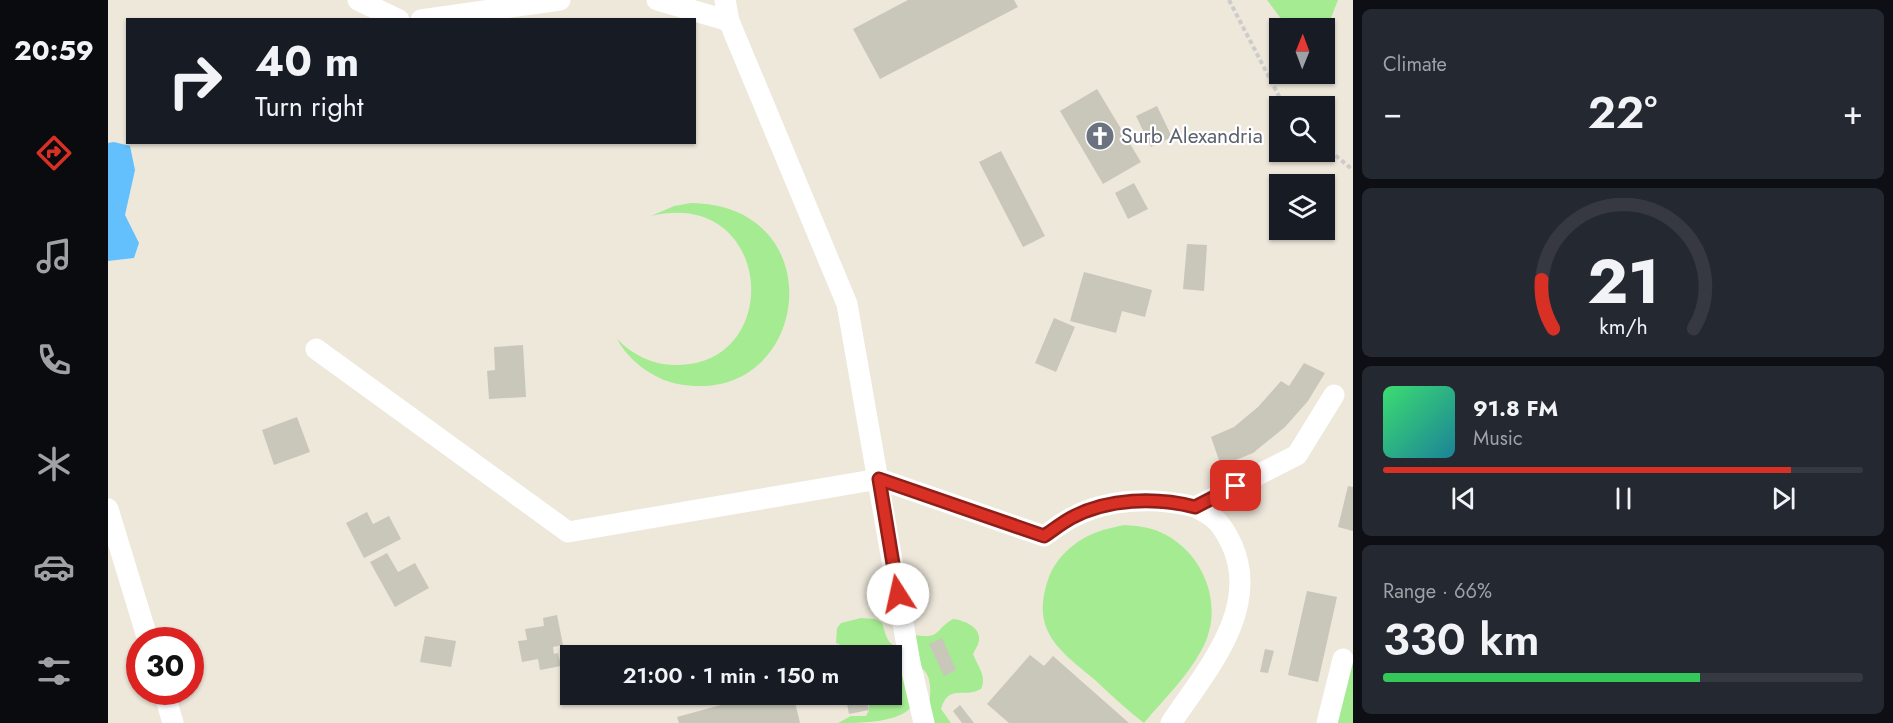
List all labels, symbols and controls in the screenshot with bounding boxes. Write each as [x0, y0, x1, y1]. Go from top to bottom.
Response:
north arrow [1269, 18, 1335, 84]
map controls [1269, 18, 1335, 240]
text: 20:59 [14, 31, 94, 70]
text: 40 m [255, 31, 359, 92]
icon: right [156, 42, 234, 120]
text: Climate [1383, 50, 1447, 79]
text: 22° [1588, 80, 1657, 145]
text: Turn right [255, 87, 363, 126]
text: − [1383, 89, 1402, 136]
text: + [1843, 89, 1863, 136]
button: search [1269, 96, 1335, 162]
church icon: Surb Alexandria [1084, 120, 1116, 152]
place label: Surb Alexandria [1121, 121, 1263, 151]
icon: directions [33, 132, 75, 174]
button: layers [1269, 174, 1335, 240]
icon: music [33, 235, 75, 277]
text: 21 [1587, 236, 1659, 326]
text: km/h [1599, 312, 1647, 343]
icon: phone [33, 339, 75, 381]
text: 91.8 FM [1473, 392, 1558, 424]
text: Music [1473, 424, 1523, 453]
icon: climate [33, 443, 75, 485]
pin [1210, 460, 1261, 511]
icon: arrive [1219, 469, 1252, 502]
icon: previous [1447, 482, 1480, 515]
icon: pause [1607, 482, 1640, 515]
icon: next [1767, 482, 1800, 515]
icon: car [33, 546, 75, 588]
position arrow [866, 562, 930, 626]
text: Range · 66% [1383, 577, 1492, 606]
text: 330 km [1383, 607, 1540, 672]
speed limit sign: 30 [126, 627, 204, 705]
icon: filters [33, 650, 75, 692]
text: 21:00 · 1 min · 150 m [623, 659, 839, 691]

